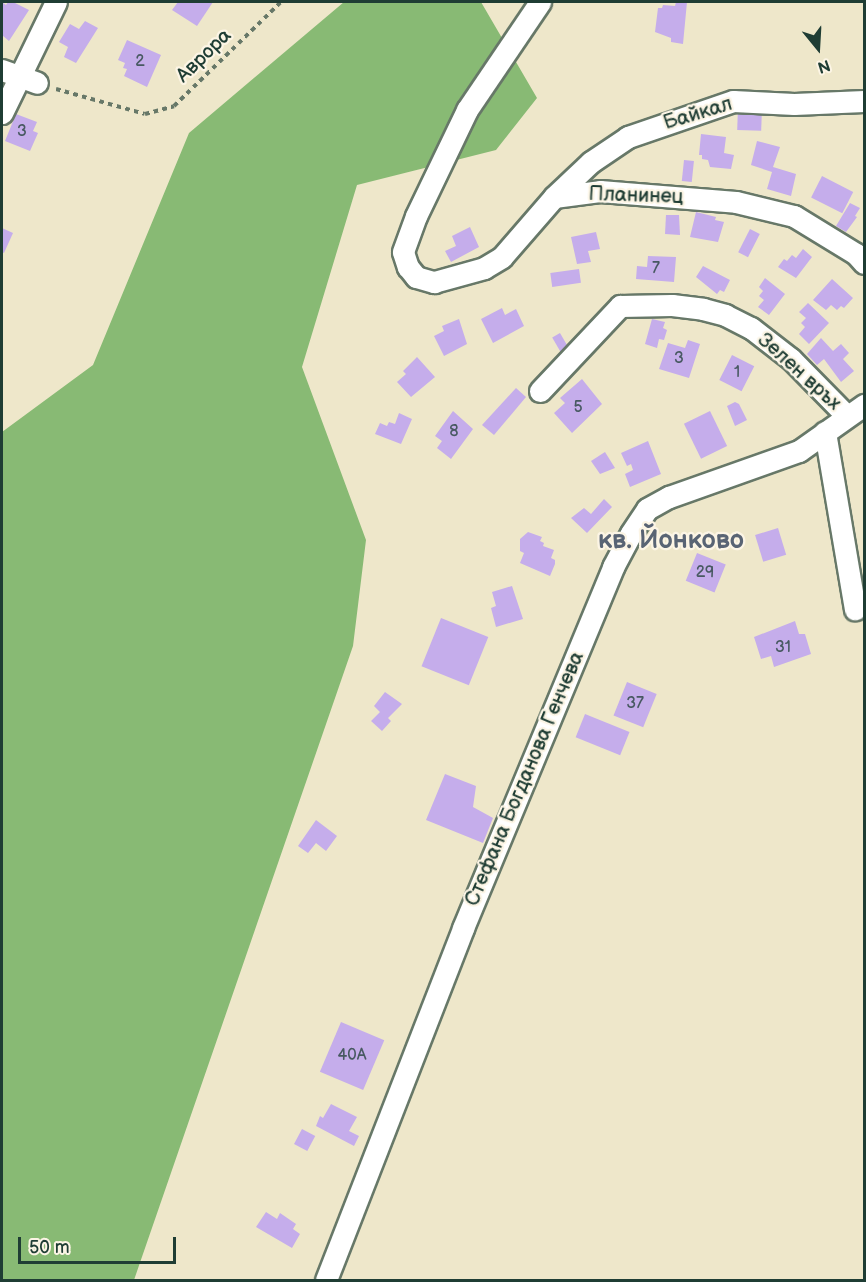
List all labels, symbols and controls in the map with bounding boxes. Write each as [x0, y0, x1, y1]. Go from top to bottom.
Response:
north arrow [788, 18, 848, 78]
street label: Аврора [171, 24, 237, 88]
house number: 2 [135, 52, 145, 72]
text: N [815, 55, 832, 76]
street label: Байкал [661, 92, 735, 136]
house number: 3 [17, 122, 27, 142]
street label: Планинец [588, 182, 684, 210]
house number: 7 [652, 259, 660, 279]
street label: Зелен връх [752, 328, 846, 416]
house number: 3 [674, 349, 684, 369]
house number: 1 [734, 363, 740, 383]
house number: 5 [573, 398, 583, 418]
house number: 8 [449, 422, 459, 442]
district label: кв. Йонково [598, 525, 744, 557]
house number: 29 [696, 563, 714, 583]
house number: 31 [775, 638, 791, 658]
street label: Стефана Богданова Генчева [460, 648, 590, 910]
house number: 37 [626, 694, 644, 714]
house number: 40A [338, 1046, 366, 1066]
scale bar [21, 1225, 178, 1263]
text: 50 m [29, 1237, 70, 1258]

